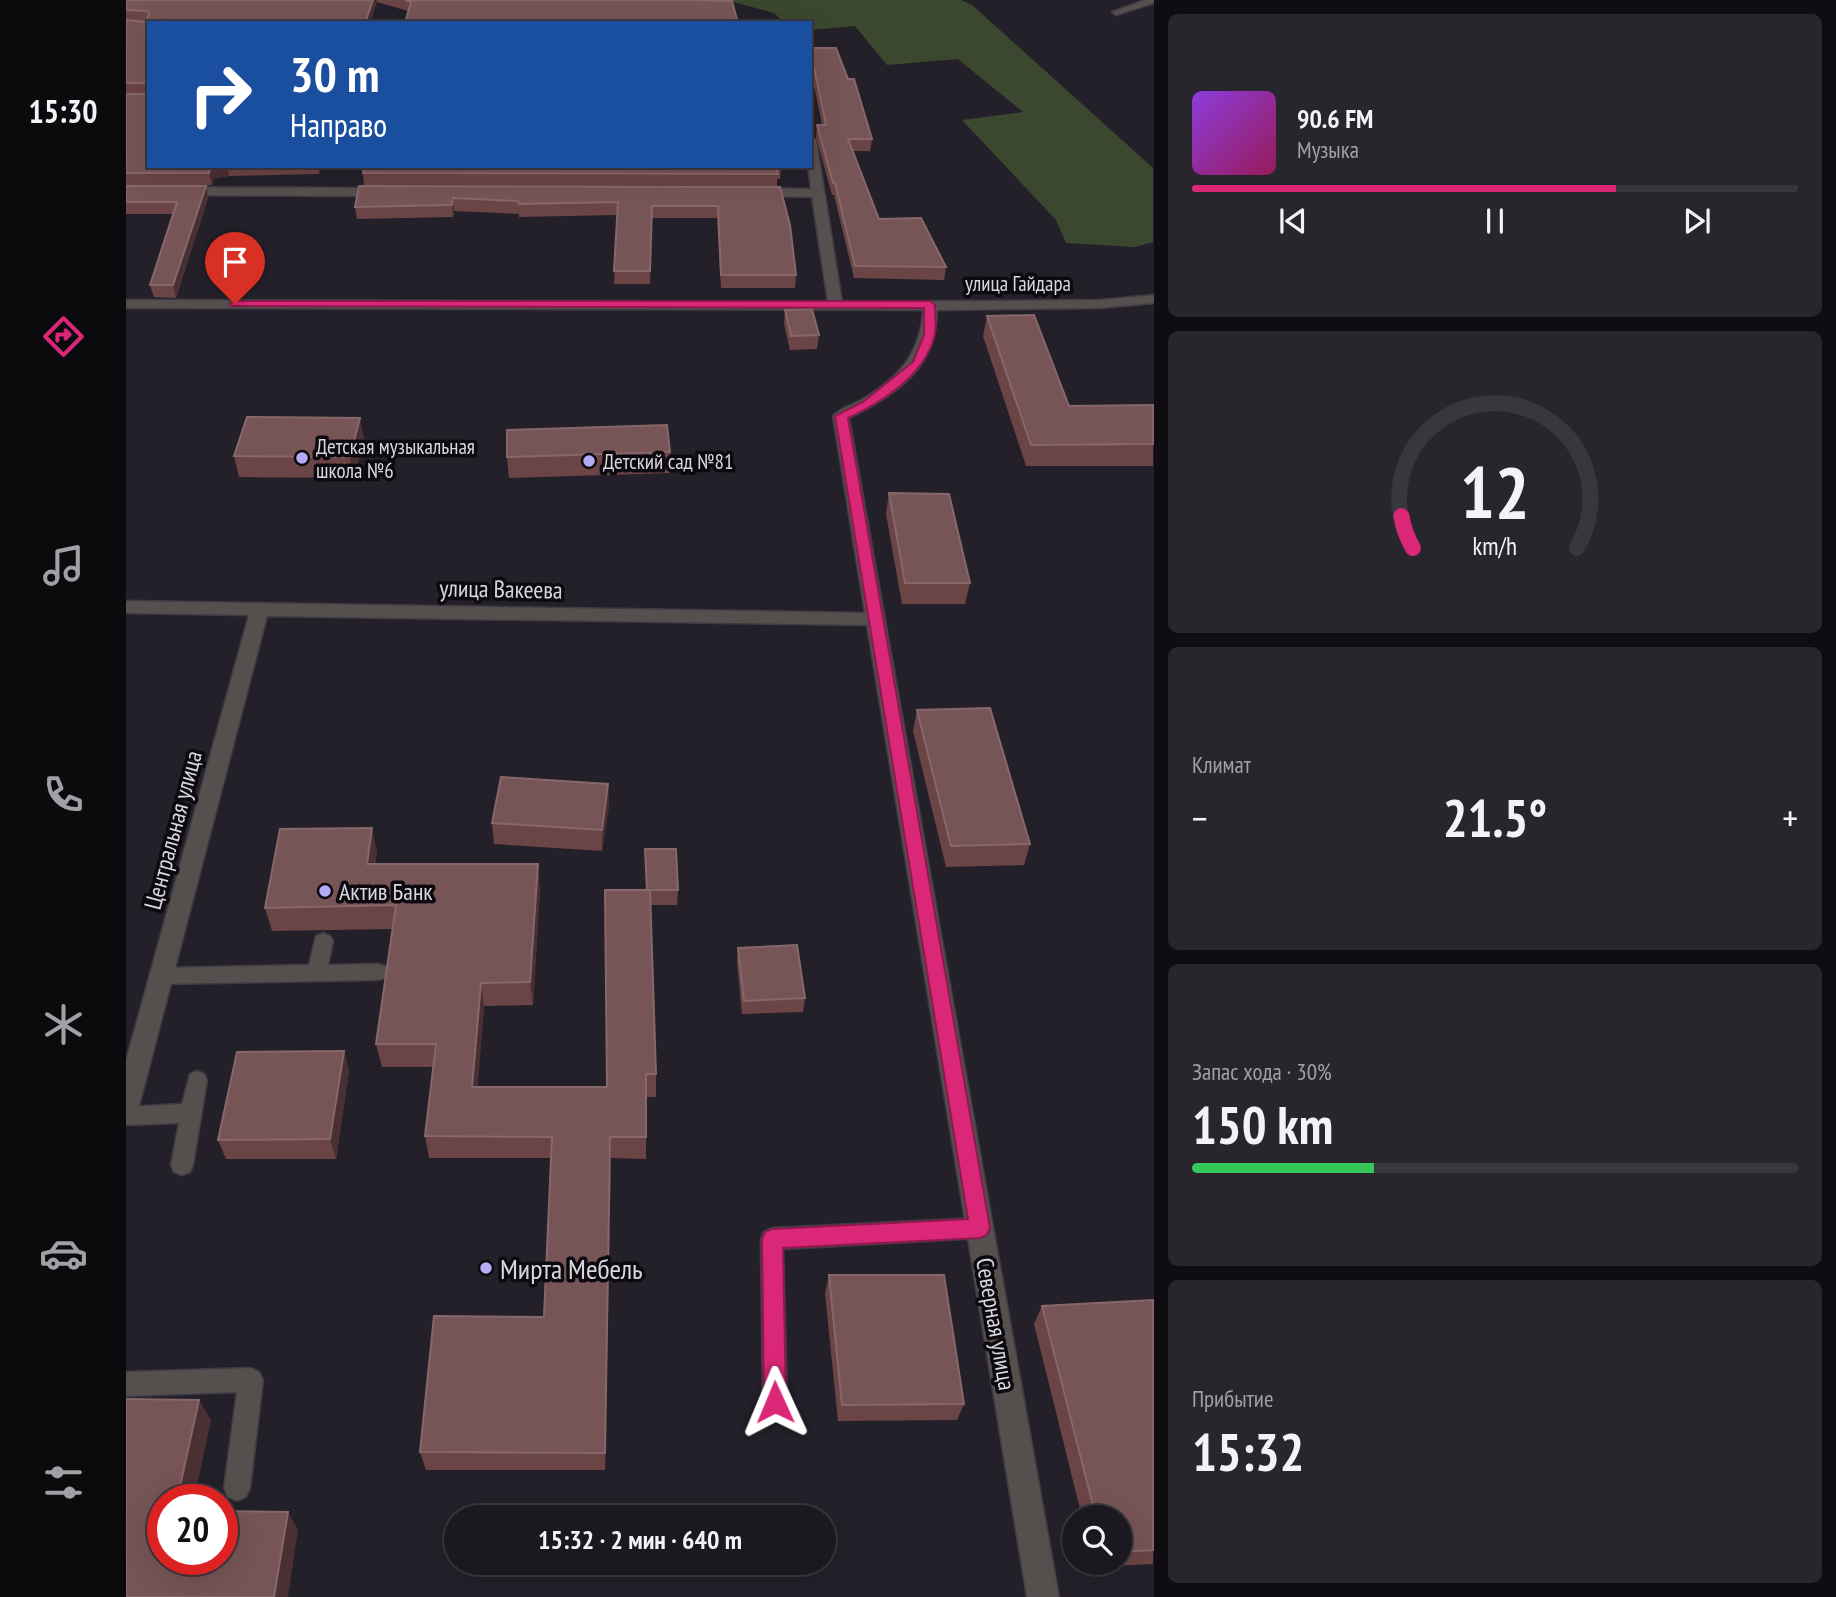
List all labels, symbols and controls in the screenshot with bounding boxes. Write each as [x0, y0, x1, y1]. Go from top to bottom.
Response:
text: 30 m [290, 42, 379, 106]
icon: right [175, 49, 266, 140]
text: 15:30 [28, 90, 98, 132]
text: 90.6 FM [1297, 102, 1373, 135]
text: Направо [290, 104, 387, 146]
text: Музыка [1297, 135, 1359, 164]
icon: previous [1274, 202, 1312, 240]
icon: pause [1476, 202, 1514, 240]
icon: next [1678, 202, 1716, 240]
pin [205, 232, 265, 304]
icon: arrive [216, 243, 254, 281]
street label: улица Гайдара [965, 270, 1071, 297]
icon: directions [39, 312, 88, 361]
place label: Детская музыкальная школа №6 [316, 433, 475, 484]
text: 12 [1460, 444, 1530, 538]
place label: Детский сад №81 [603, 448, 733, 475]
marker: Детская музыкальная школа №6 [294, 450, 310, 466]
marker: Детский сад №81 [581, 453, 597, 469]
text: km/h [1473, 530, 1517, 562]
icon: music [39, 541, 88, 590]
street label: улица Вакеева [439, 572, 563, 606]
street label: Центральная улица [137, 747, 209, 913]
text: Климат [1192, 750, 1251, 779]
icon: phone [39, 770, 88, 819]
text: 21.5° [1443, 784, 1547, 851]
text: − [1192, 793, 1208, 842]
text: + [1782, 793, 1798, 842]
place label: Актив Банк [339, 876, 433, 907]
marker: Актив Банк [317, 883, 333, 899]
icon: climate [39, 1000, 88, 1049]
text: Запас хода · 30% [1192, 1057, 1332, 1086]
text: 150 km [1192, 1091, 1333, 1158]
icon: car [39, 1229, 88, 1278]
place label: Мирта Мебель [500, 1250, 643, 1287]
street label: Северная улица [969, 1255, 1023, 1393]
marker: Мирта Мебель [478, 1260, 494, 1276]
position arrow [738, 1365, 812, 1439]
text: Прибытие [1192, 1384, 1273, 1413]
text: 15:32 [1192, 1418, 1304, 1485]
icon: filters [39, 1458, 88, 1507]
speed limit sign: 20 [147, 1484, 238, 1575]
map controls [1062, 1505, 1132, 1575]
button: search [1062, 1505, 1132, 1575]
text: 15:32 · 2 мин · 640 m [538, 1523, 742, 1556]

